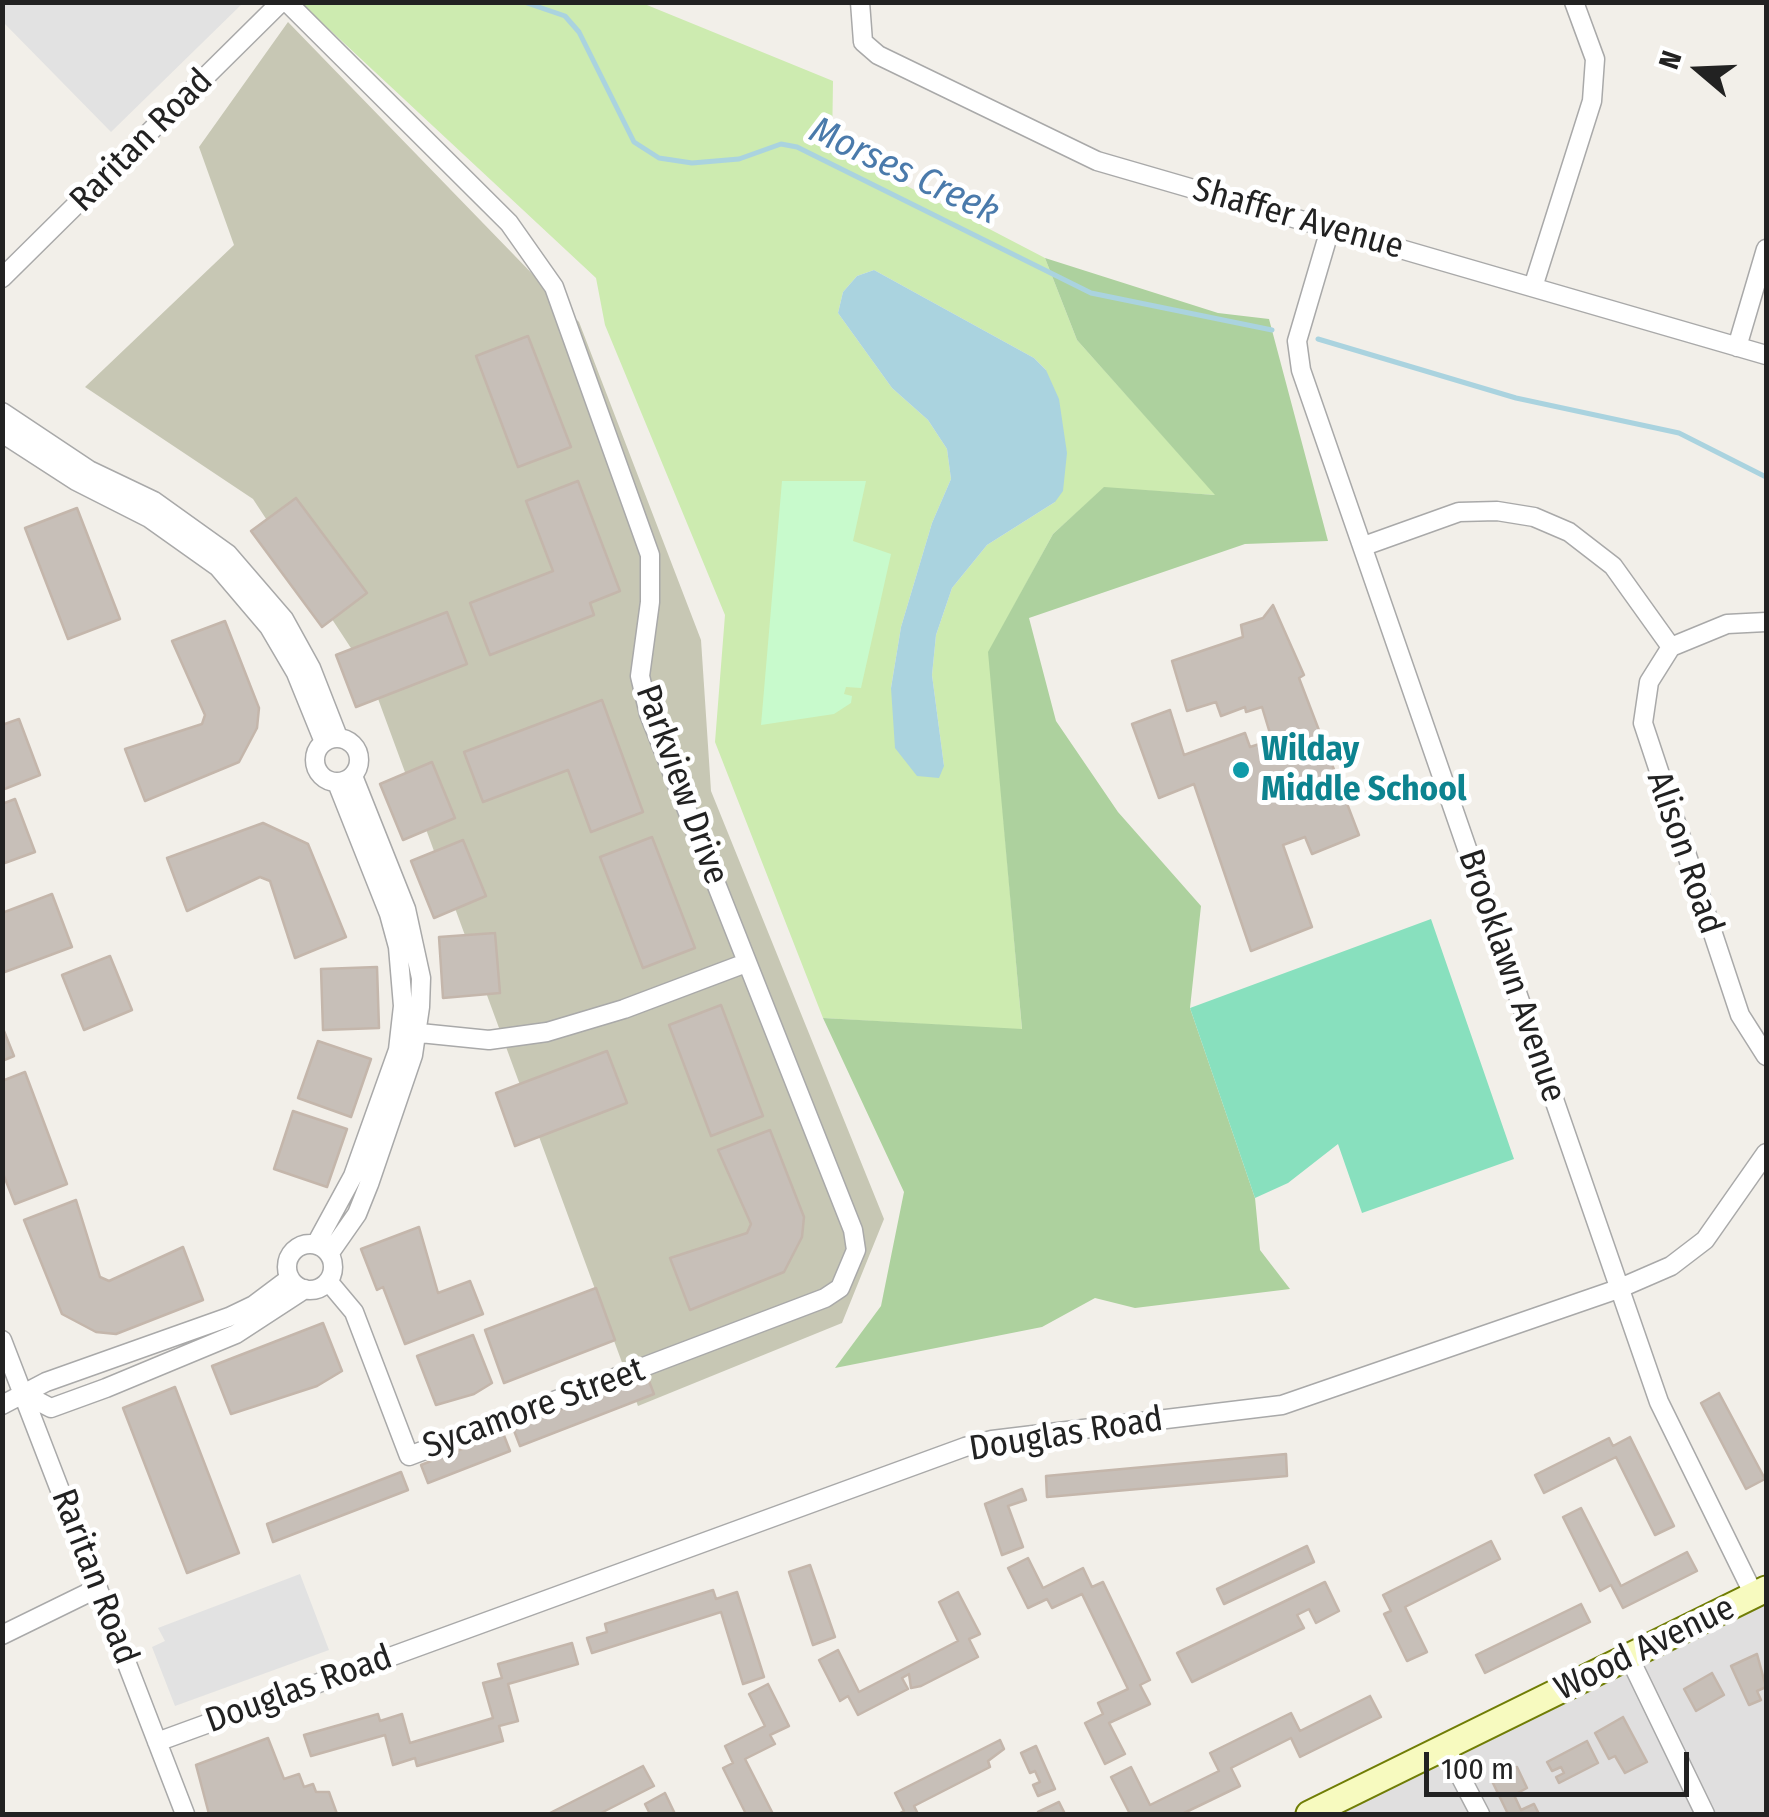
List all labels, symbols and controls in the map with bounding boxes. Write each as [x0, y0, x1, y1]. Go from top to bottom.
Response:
north arrow [1649, 20, 1749, 120]
text: N [1652, 47, 1688, 73]
street label: Raritan Road [62, 61, 222, 221]
water label: Morses Creek [802, 108, 1006, 236]
street label: Shaffer Avenue [1188, 169, 1408, 269]
street label: Parkview Drive [626, 680, 736, 890]
place label: Wilday Middle School [1261, 729, 1467, 811]
marker: Wilday Middle School [1230, 759, 1252, 781]
street label: Alison Road [1637, 766, 1731, 940]
street label: Brooklawn Avenue [1448, 844, 1574, 1108]
street label: Sycamore Street [418, 1350, 650, 1468]
street label: Douglas Road [966, 1399, 1166, 1471]
street label: Raritan Road [41, 1483, 147, 1671]
street label: Wood Avenue [1548, 1587, 1742, 1711]
street label: Douglas Road [200, 1637, 398, 1743]
scale bar [1429, 1732, 1694, 1794]
text: 100 m [1441, 1751, 1514, 1787]

